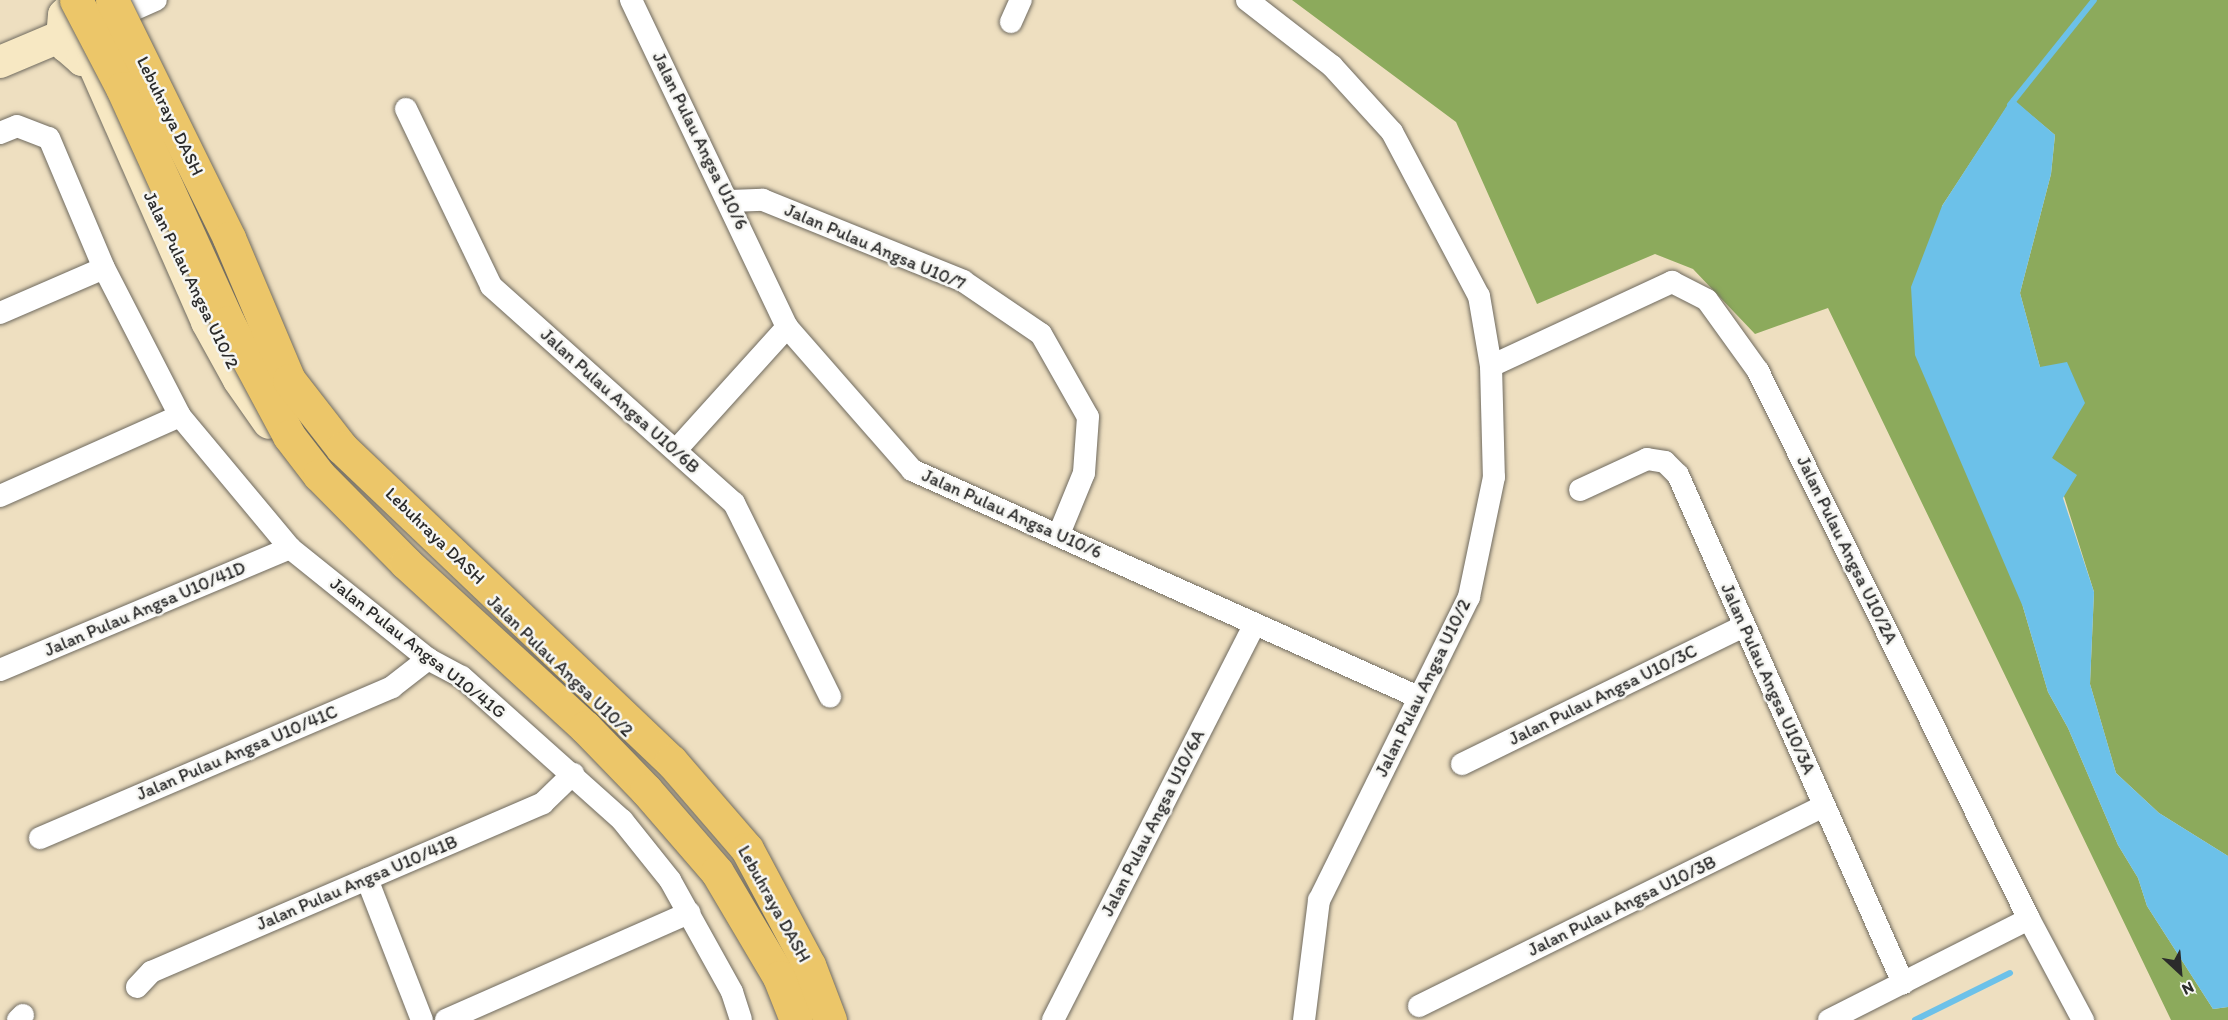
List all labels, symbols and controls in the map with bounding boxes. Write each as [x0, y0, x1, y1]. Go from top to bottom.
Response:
street label: Jalan Pulau Angsa U10/6 [648, 49, 752, 233]
street label: Lebuhraya DASH [132, 53, 208, 179]
street label: Jalan Pulau Angsa U10/2 [139, 188, 243, 372]
street label: Jalan Pulau Angsa U10/7 [782, 199, 968, 295]
street label: Jalan Pulau Angsa U10/6B [536, 324, 704, 478]
street label: Jalan Pulau Angsa U10/2A [1792, 453, 1902, 647]
street label: Jalan Pulau Angsa U10/6 [919, 465, 1105, 563]
street label: Lebuhraya DASH [381, 483, 489, 589]
street label: Jalan Pulau Angsa U10/41D [41, 557, 249, 661]
street label: Jalan Pulau Angsa U10/41G [326, 573, 510, 723]
street label: Jalan Pulau Angsa U10/3A [1716, 580, 1820, 778]
street label: Jalan Pulau Angsa U10/2 [483, 591, 637, 741]
street label: Jalan Pulau Angsa U10/2 [1371, 596, 1475, 780]
street label: Jalan Pulau Angsa U10/3C [1506, 640, 1700, 750]
street label: Jalan Pulau Angsa U10/41C [134, 701, 340, 805]
street label: Jalan Pulau Angsa U10/6A [1097, 726, 1209, 920]
street label: Jalan Pulau Angsa U10/41B [253, 831, 461, 935]
street label: Lebuhraya DASH [733, 842, 815, 966]
street label: Jalan Pulau Angsa U10/3B [1525, 851, 1719, 961]
north arrow [2150, 942, 2210, 1002]
text: N [2179, 978, 2197, 1000]

